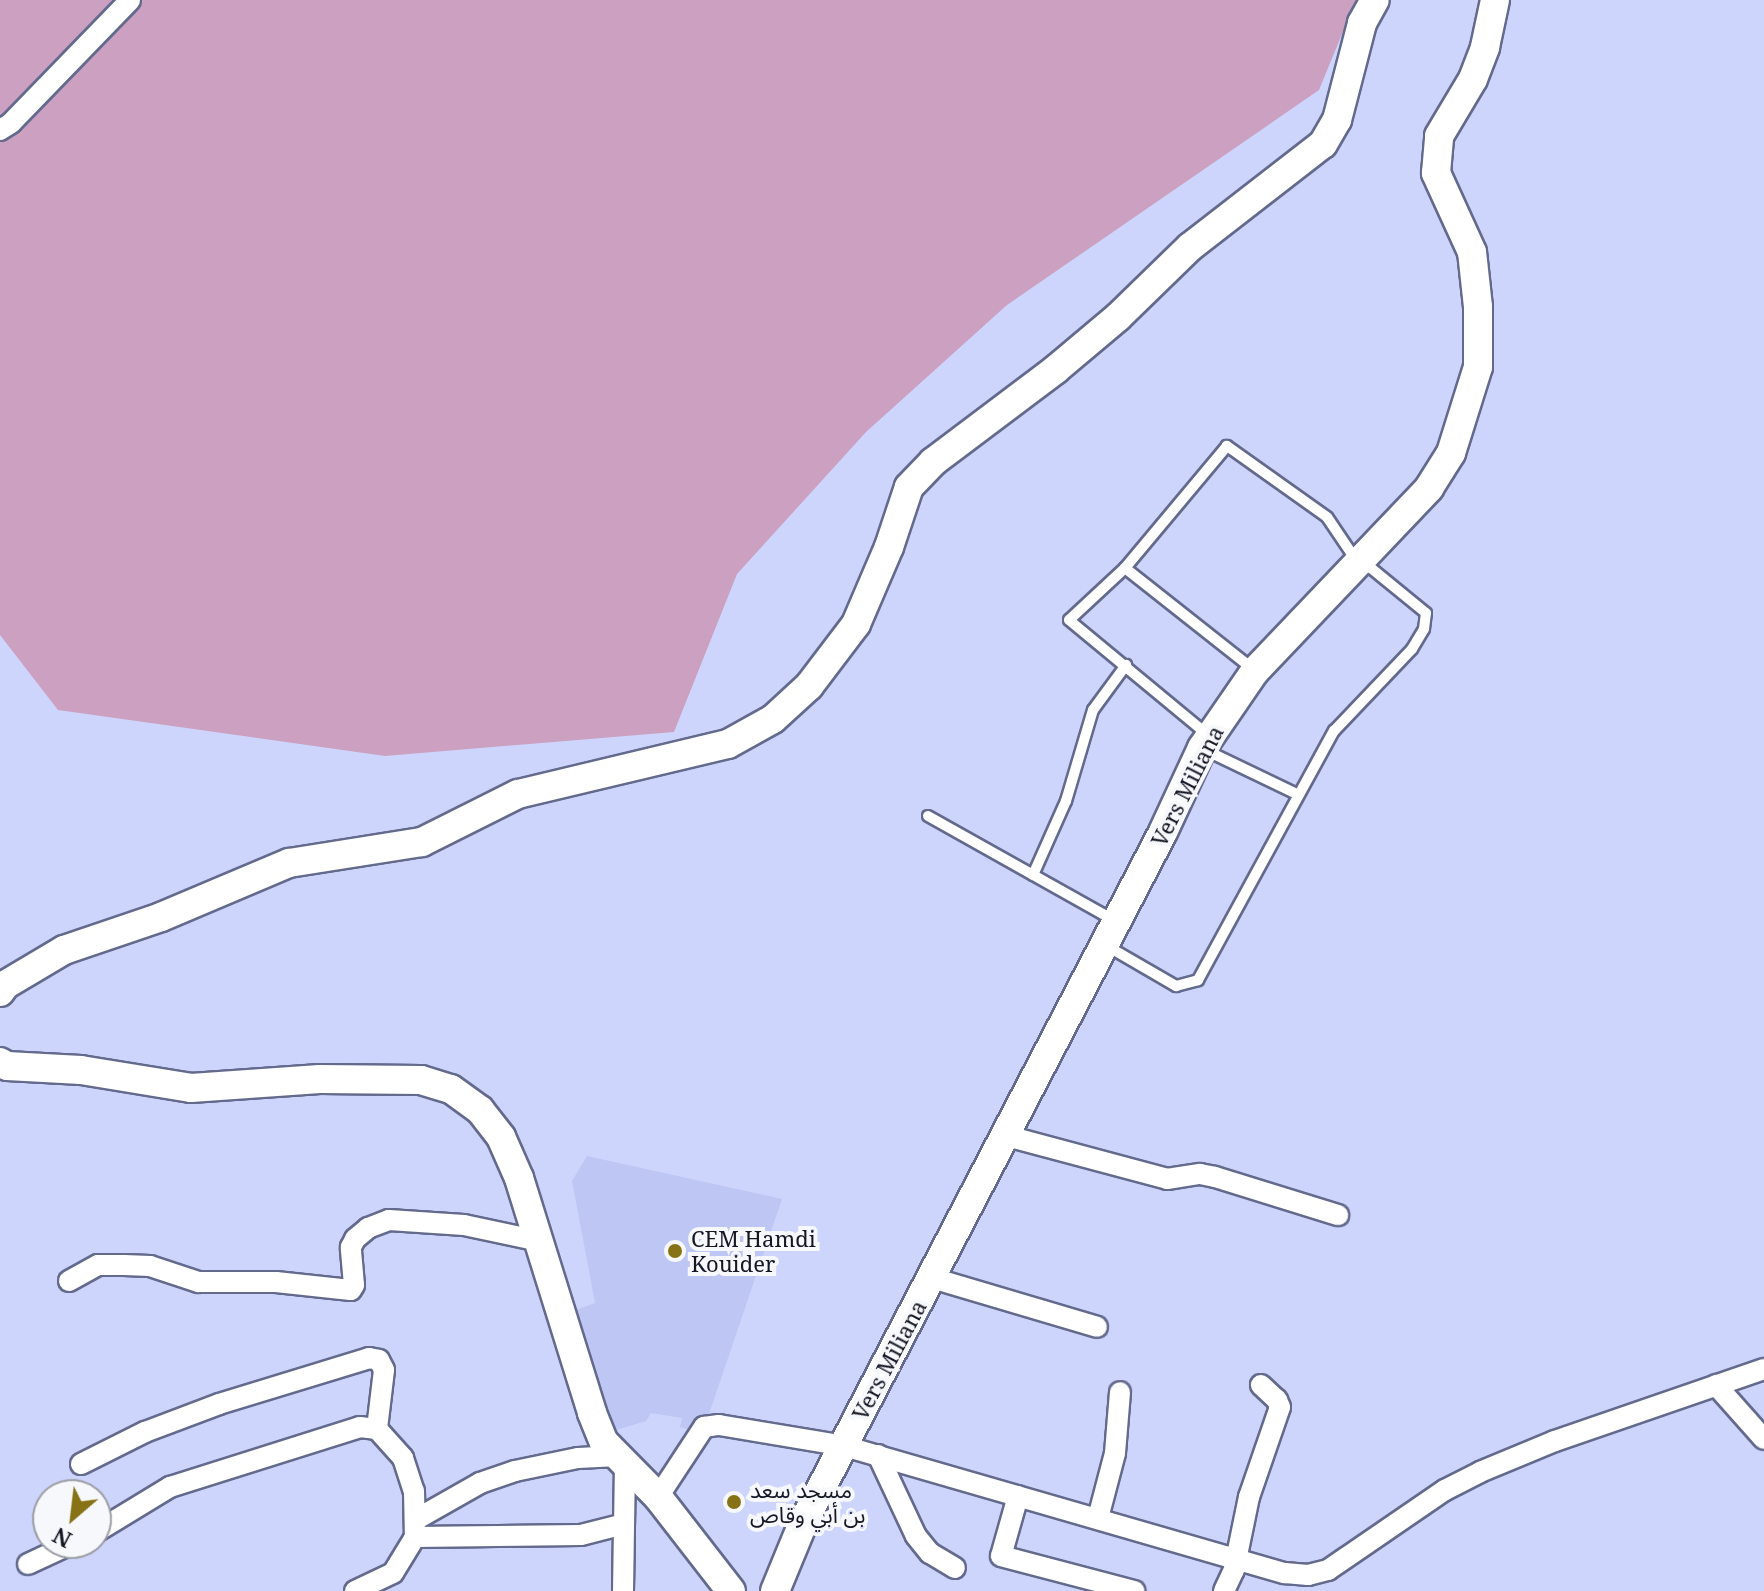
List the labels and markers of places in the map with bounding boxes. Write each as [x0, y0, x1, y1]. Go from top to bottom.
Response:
place label: CEM Hamdi Kouider [691, 1225, 816, 1276]
marker: CEM Hamdi Kouider [666, 1242, 684, 1260]
place label: مسجد سعد بن أبي وقاص [750, 1476, 865, 1528]
marker: مسجد سعد بن أبي وقاص [725, 1493, 743, 1511]

